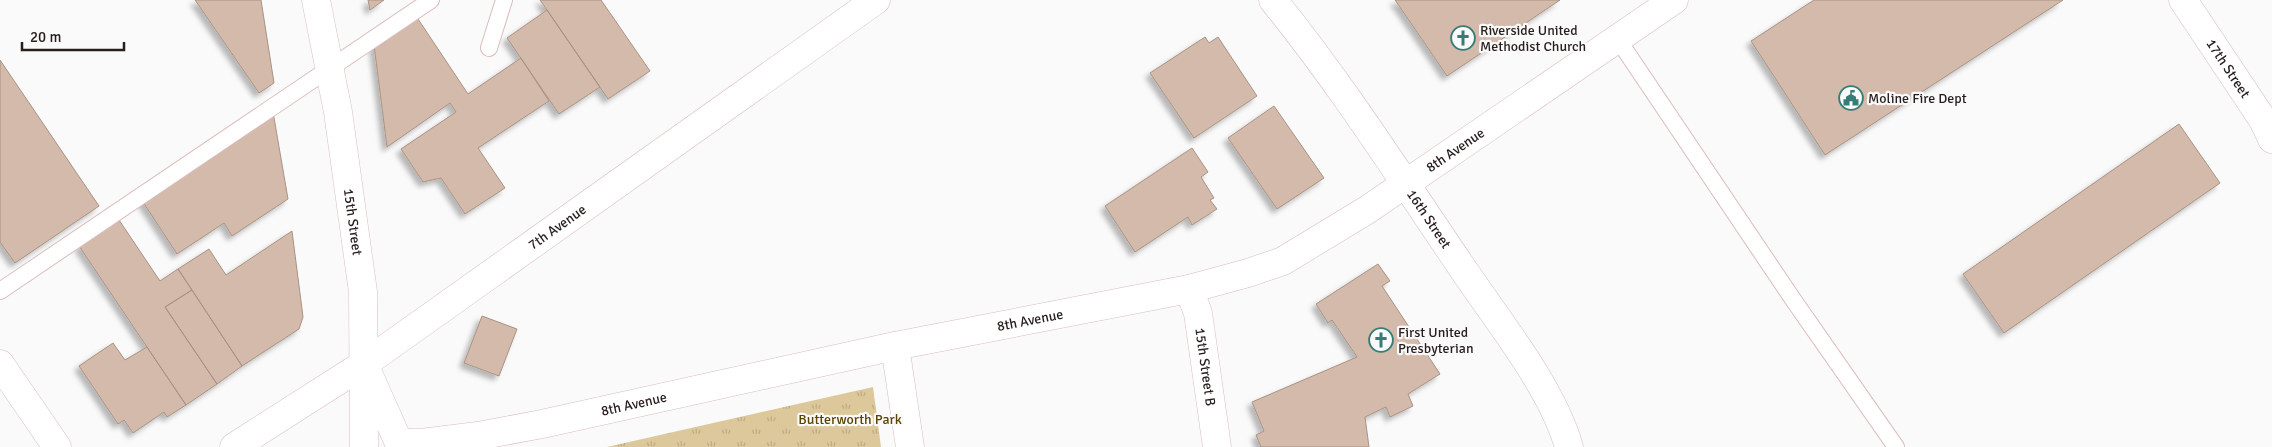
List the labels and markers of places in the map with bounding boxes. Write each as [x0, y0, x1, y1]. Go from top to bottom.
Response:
place label: Riverside United Methodist Church [1480, 22, 1586, 55]
church icon: Riverside United Methodist Church [1450, 25, 1476, 51]
public building icon: Moline Fire Dept [1838, 85, 1864, 111]
place label: Moline Fire Dept [1868, 90, 1967, 107]
place label: First United Presbyterian [1398, 324, 1474, 357]
church icon: First United Presbyterian [1368, 327, 1394, 353]

